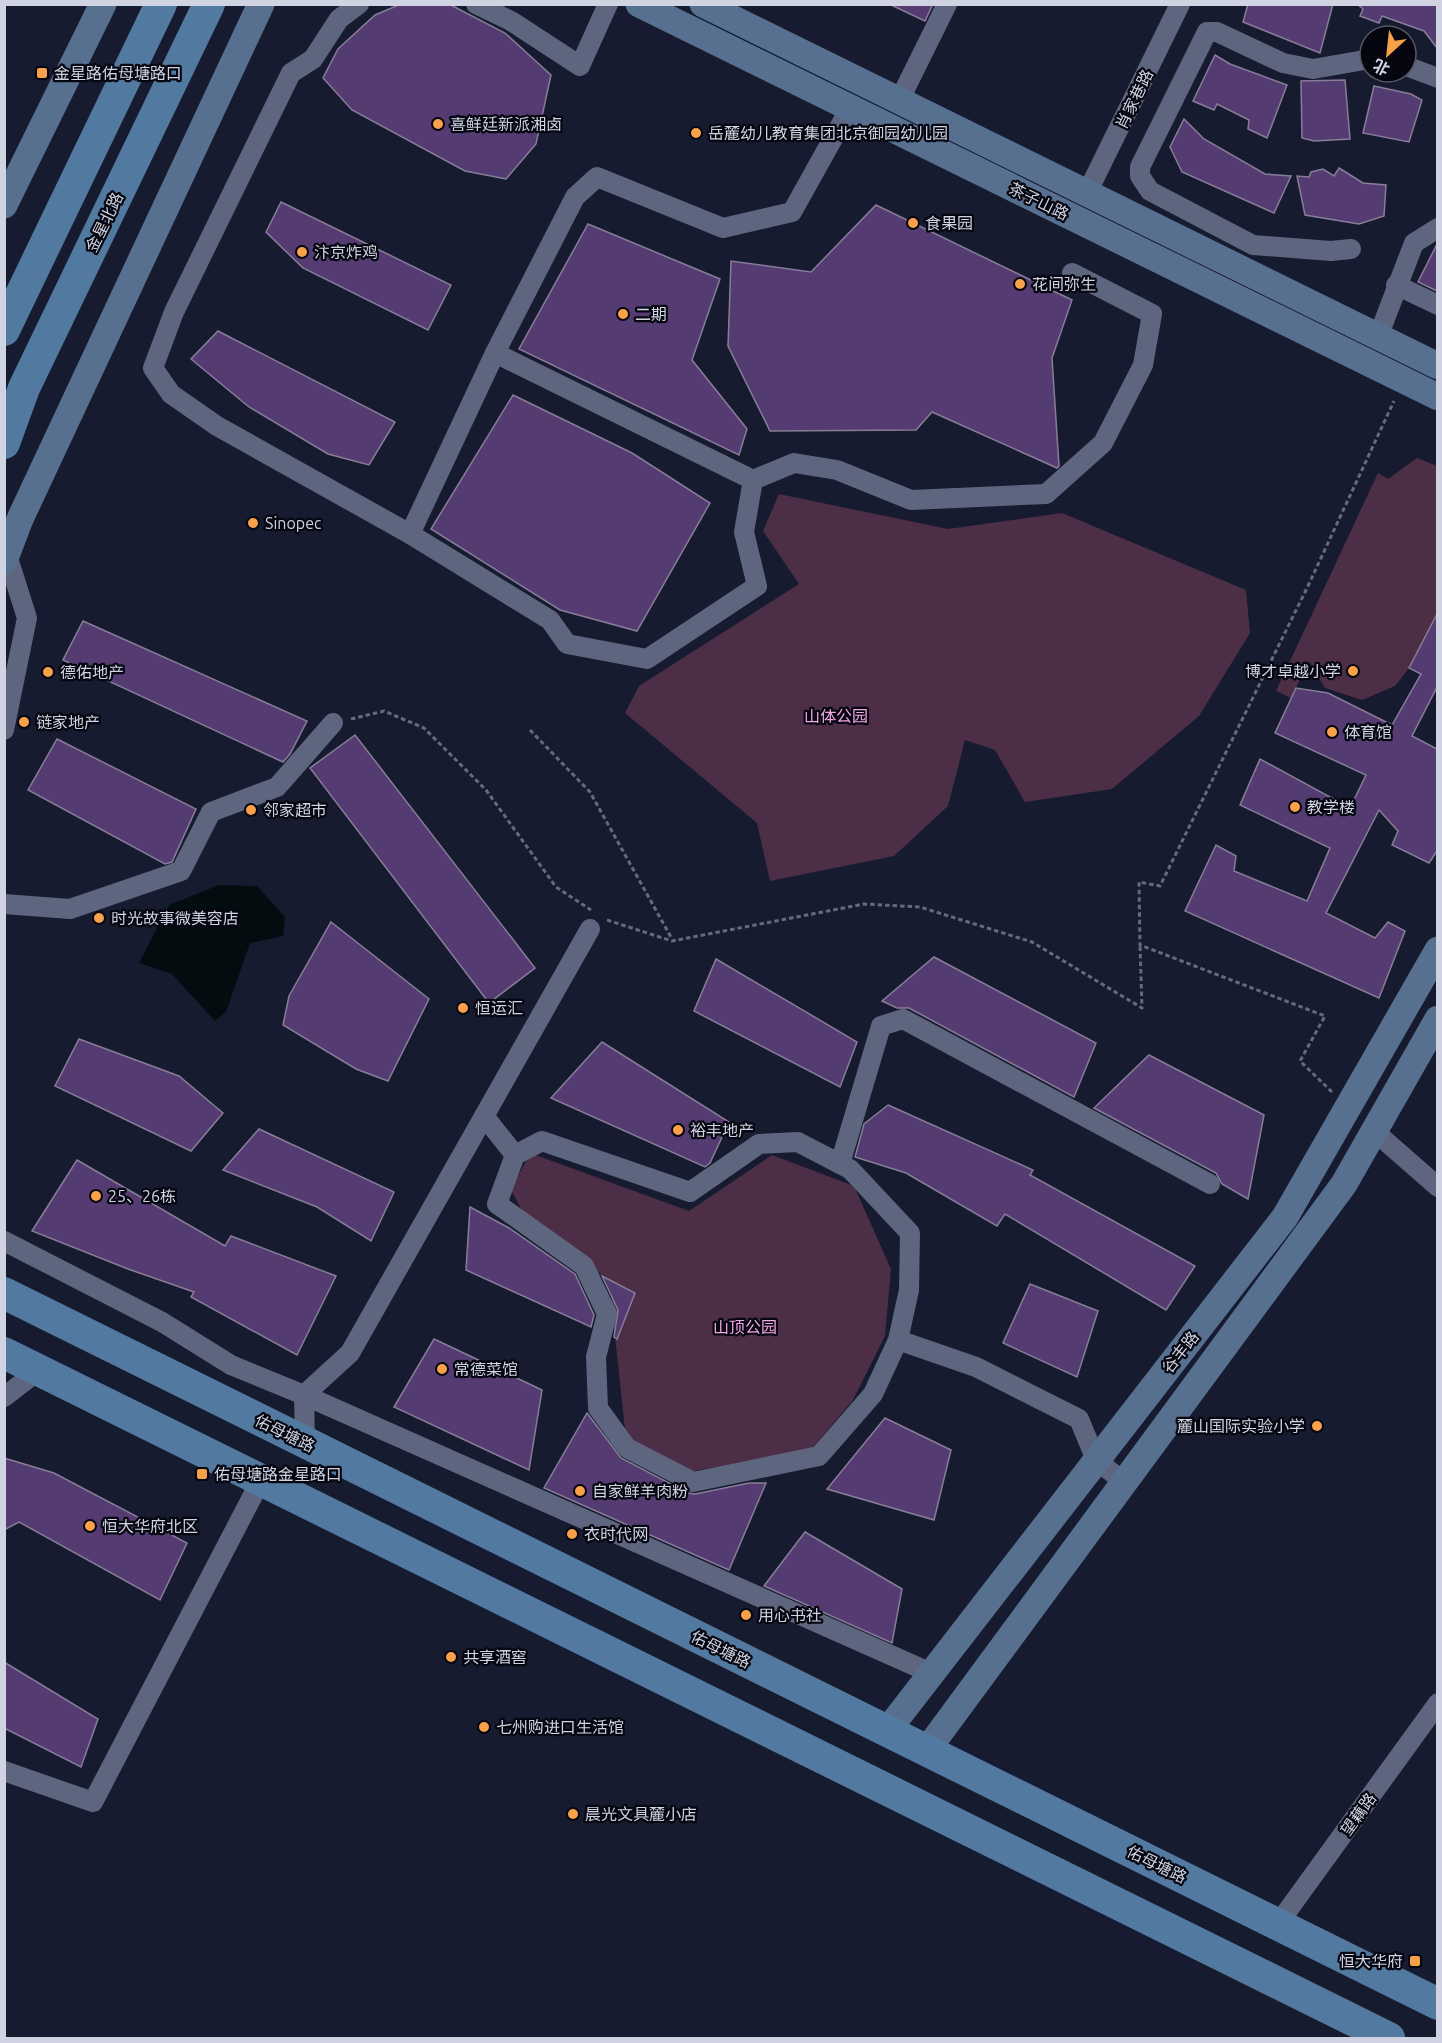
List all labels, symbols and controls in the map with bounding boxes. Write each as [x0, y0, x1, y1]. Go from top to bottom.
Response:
north arrow [1358, 24, 1418, 84]
text: 北 [1370, 56, 1392, 79]
place label: 金星路佑母塘路口 [54, 64, 182, 82]
marker: 金星路佑母塘路口 [35, 66, 49, 80]
street label: 肖家巷路 [1112, 66, 1156, 132]
place label: 喜鲜廷新派湘卤 [450, 115, 562, 133]
marker: 喜鲜廷新派湘卤 [431, 117, 445, 131]
place label: 岳麓幼儿教育集团北京御园幼儿园 [708, 124, 948, 142]
marker: 岳麓幼儿教育集团北京御园幼儿园 [689, 126, 703, 140]
street label: 茶子山路 [1006, 179, 1072, 223]
street label: 金星北路 [82, 189, 126, 255]
place label: 食果园 [925, 214, 973, 232]
marker: 食果园 [906, 216, 920, 230]
place label: 汴京炸鸡 [314, 243, 378, 261]
marker: 汴京炸鸡 [295, 245, 309, 259]
place label: 花间弥生 [1032, 275, 1096, 293]
marker: 花间弥生 [1013, 277, 1027, 291]
place label: 二期 [635, 305, 667, 323]
marker: 二期 [616, 307, 630, 321]
place label: Sinopec [265, 514, 322, 532]
marker: Sinopec [246, 516, 260, 530]
place label: 博才卓越小学 [1245, 662, 1341, 680]
place label: 德佑地产 [60, 663, 124, 681]
marker: 博才卓越小学 [1346, 664, 1360, 678]
marker: 德佑地产 [41, 665, 55, 679]
park label: 山体公园 [804, 707, 868, 725]
place label: 链家地产 [36, 713, 100, 731]
marker: 链家地产 [17, 715, 31, 729]
place label: 体育馆 [1344, 723, 1392, 741]
marker: 体育馆 [1325, 725, 1339, 739]
place label: 教学楼 [1307, 798, 1355, 816]
marker: 教学楼 [1288, 800, 1302, 814]
place label: 邻家超市 [263, 801, 327, 819]
marker: 邻家超市 [244, 803, 258, 817]
place label: 时光故事微美容店 [111, 909, 239, 927]
marker: 时光故事微美容店 [92, 911, 106, 925]
place label: 恒运汇 [475, 999, 523, 1017]
marker: 恒运汇 [456, 1001, 470, 1015]
place label: 裕丰地产 [690, 1121, 754, 1139]
marker: 裕丰地产 [671, 1123, 685, 1137]
place label: 25、26栋 [108, 1187, 176, 1205]
marker: 25、26栋 [89, 1189, 103, 1203]
park label: 山顶公园 [713, 1318, 777, 1336]
street label: 谷丰路 [1158, 1328, 1202, 1376]
place label: 常德菜馆 [454, 1360, 518, 1378]
marker: 常德菜馆 [435, 1362, 449, 1376]
street label: 佑母塘路 [252, 1411, 318, 1455]
place label: 麓山国际实验小学 [1177, 1417, 1305, 1435]
marker: 麓山国际实验小学 [1310, 1419, 1324, 1433]
place label: 佑母塘路金星路口 [214, 1465, 342, 1483]
marker: 佑母塘路金星路口 [195, 1467, 209, 1481]
place label: 自家鲜羊肉粉 [592, 1482, 688, 1500]
marker: 自家鲜羊肉粉 [573, 1484, 587, 1498]
place label: 恒大华府北区 [102, 1517, 198, 1535]
marker: 恒大华府北区 [83, 1519, 97, 1533]
place label: 衣时代网 [584, 1525, 648, 1543]
marker: 衣时代网 [565, 1527, 579, 1541]
place label: 用心书社 [758, 1606, 822, 1624]
marker: 用心书社 [739, 1608, 753, 1622]
street label: 佑母塘路 [688, 1627, 754, 1671]
place label: 共享酒窖 [463, 1648, 527, 1666]
marker: 共享酒窖 [444, 1650, 458, 1664]
place label: 七州购进口生活馆 [496, 1718, 624, 1736]
marker: 七州购进口生活馆 [477, 1720, 491, 1734]
street label: 望藕路 [1337, 1789, 1379, 1839]
place label: 晨光文具麓小店 [585, 1805, 697, 1823]
marker: 晨光文具麓小店 [566, 1807, 580, 1821]
street label: 佑母塘路 [1124, 1842, 1190, 1886]
place label: 恒大华府 [1339, 1952, 1403, 1970]
marker: 恒大华府 [1408, 1954, 1422, 1968]

